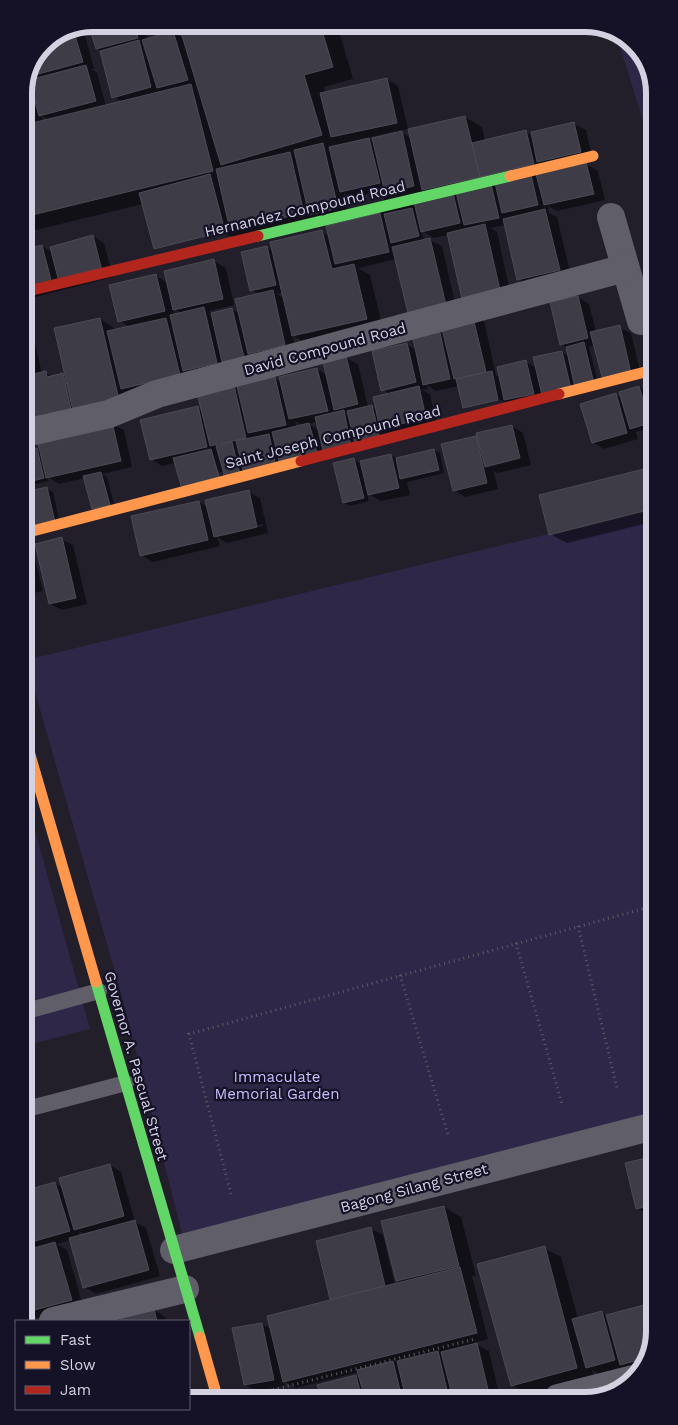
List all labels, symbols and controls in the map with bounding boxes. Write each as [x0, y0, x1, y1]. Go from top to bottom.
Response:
street label: Hernandez Compound Road [203, 177, 407, 241]
street label: David Compound Road [242, 319, 408, 379]
street label: Saint Joseph Compound Road [223, 401, 443, 473]
street label: Governor A. Pascual Street [100, 969, 172, 1163]
park label: Immaculate Memorial Garden [215, 1068, 340, 1103]
street label: Bagong Silang Street [338, 1159, 490, 1216]
legend [15, 1320, 190, 1410]
text: Fast [60, 1331, 92, 1349]
text: Slow [60, 1356, 96, 1374]
text: Jam [60, 1381, 91, 1399]

